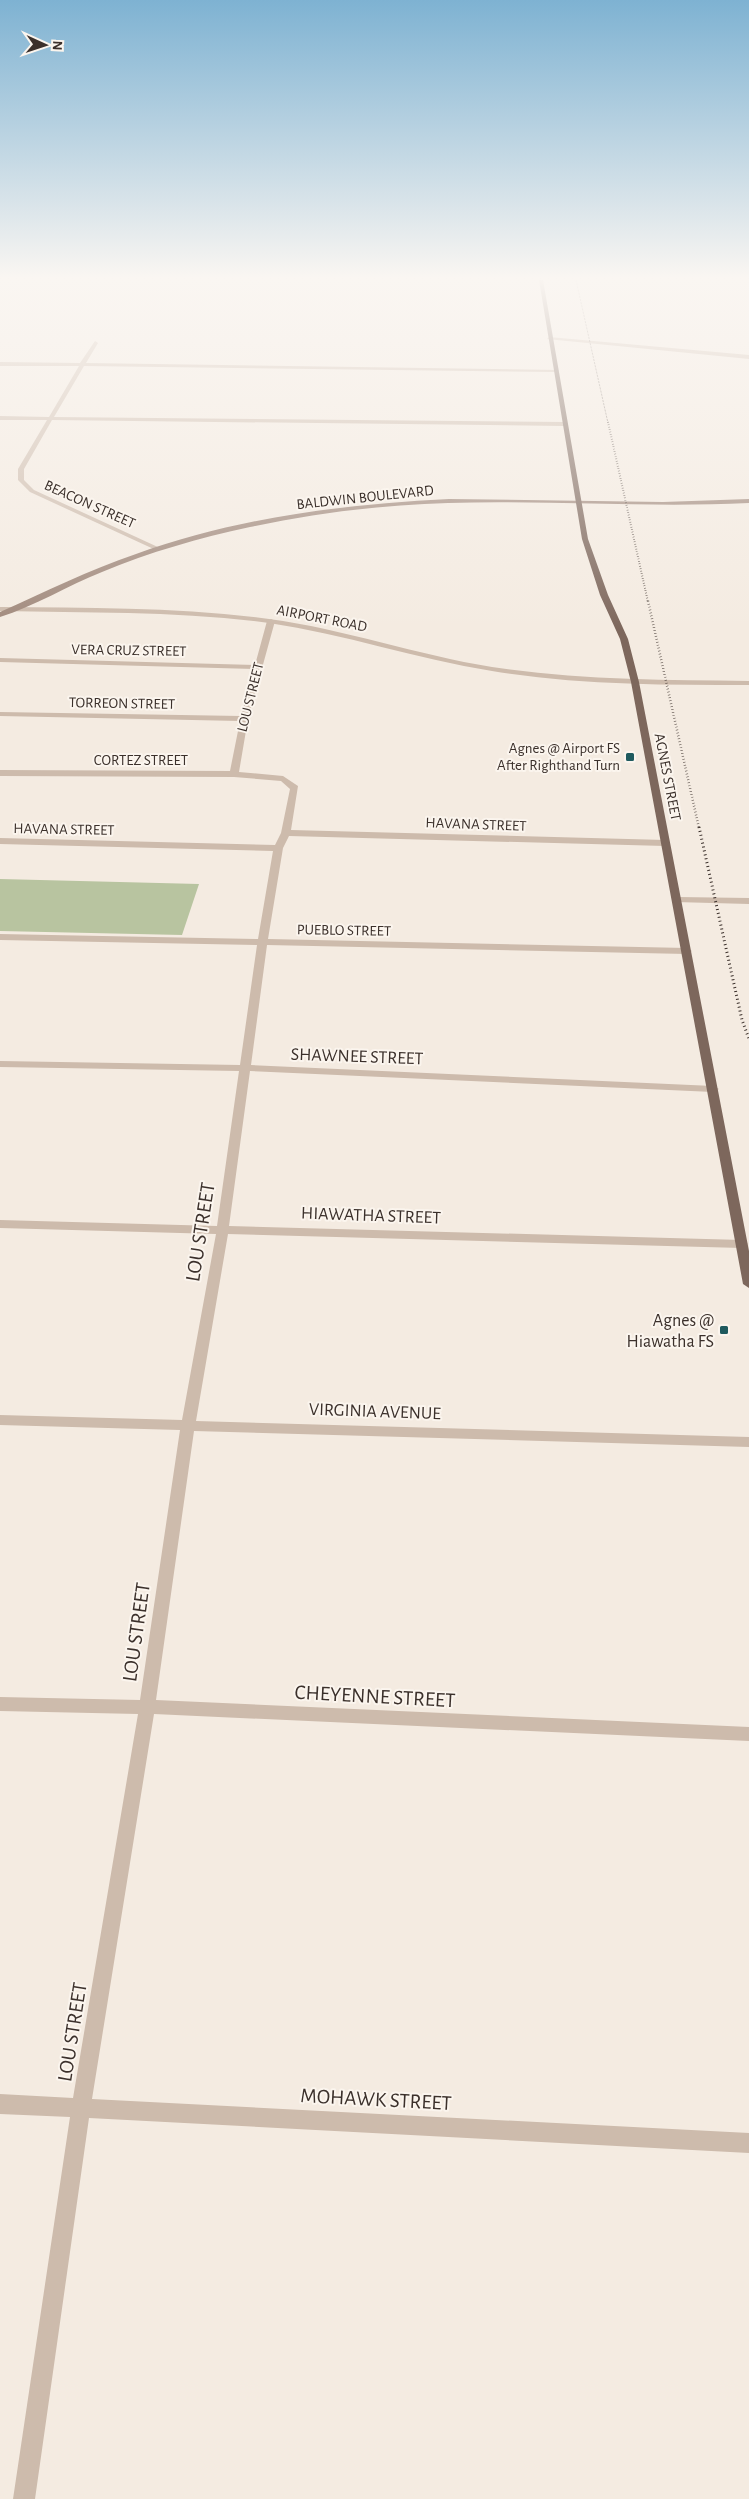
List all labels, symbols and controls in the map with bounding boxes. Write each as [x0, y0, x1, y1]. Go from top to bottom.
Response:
north arrow [20, 20, 70, 70]
text: N [50, 40, 64, 51]
street label: BEACON STREET [42, 478, 138, 532]
street label: BALDWIN BOULEVARD [296, 483, 435, 512]
street label: AIRPORT ROAD [275, 602, 369, 635]
street label: VERA CRUZ STREET [71, 642, 187, 659]
street label: LOU STREET [235, 660, 267, 734]
street label: TORREON STREET [69, 695, 176, 712]
street label: AGNES STREET [652, 732, 683, 823]
place label: Agnes @ Airport FS After Righthand Turn [497, 741, 620, 773]
marker: Agnes @ Airport FS After Righthand Turn [624, 751, 636, 763]
street label: CORTEZ STREET [94, 753, 189, 768]
street label: HAVANA STREET [425, 815, 527, 834]
street label: HAVANA STREET [13, 821, 115, 838]
street label: PUEBLO STREET [297, 922, 392, 939]
street label: SHAWNEE STREET [290, 1046, 424, 1068]
street label: LOU STREET [182, 1181, 219, 1283]
street label: HIAWATHA STREET [301, 1205, 441, 1227]
place label: Agnes @ Hiawatha FS [626, 1312, 714, 1351]
marker: Agnes @ Hiawatha FS [718, 1324, 730, 1336]
street label: VIRGINIA AVENUE [309, 1401, 442, 1423]
street label: LOU STREET [119, 1581, 154, 1683]
street label: CHEYENNE STREET [294, 1682, 456, 1711]
street label: LOU STREET [54, 1981, 91, 2083]
street label: MOHAWK STREET [300, 2085, 452, 2114]

